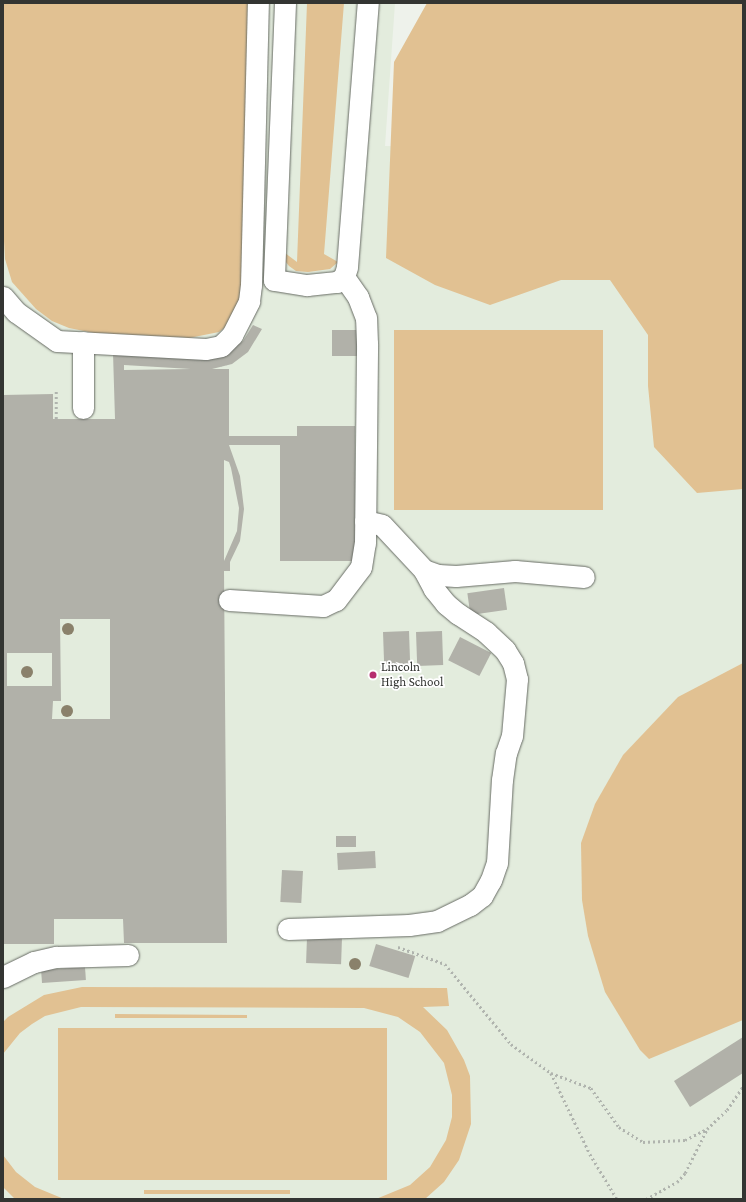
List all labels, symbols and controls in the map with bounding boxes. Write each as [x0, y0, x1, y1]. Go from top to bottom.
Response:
place label: Lincoln High School [381, 660, 443, 691]
marker: Lincoln High School [368, 670, 378, 680]

